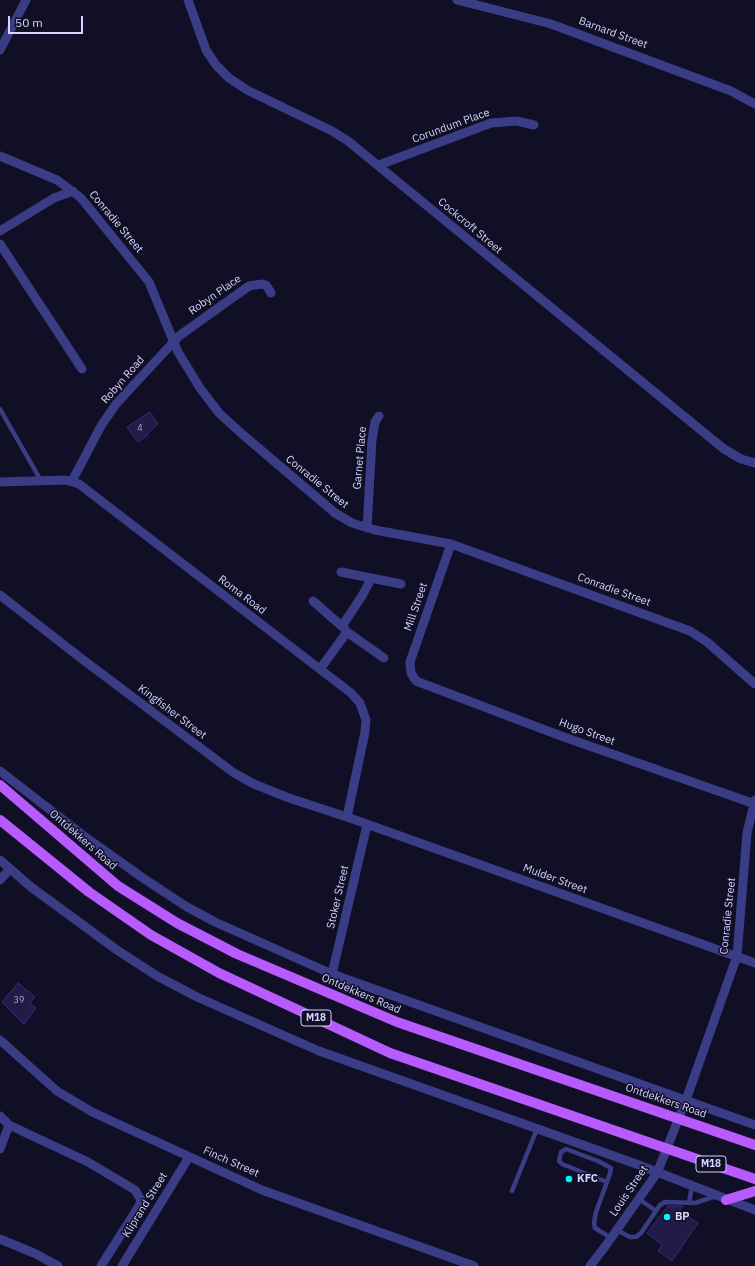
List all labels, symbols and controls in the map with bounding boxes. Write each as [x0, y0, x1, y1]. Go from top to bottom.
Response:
scale bar [10, 8, 85, 34]
street label: Barnard Street [577, 14, 649, 52]
text: 50 m [15, 15, 43, 30]
street label: Corundum Place [411, 106, 491, 146]
street label: Conradie Street [86, 188, 146, 256]
street label: Cockcroft Street [435, 195, 505, 257]
street label: Robyn Place [186, 272, 244, 318]
street label: Robyn Road [99, 353, 147, 407]
house number: 4 [137, 423, 143, 433]
street label: Garnet Place [351, 426, 369, 490]
street label: Conradie Street [283, 453, 351, 511]
street label: Conradie Street [576, 571, 652, 609]
street label: Roma Road [216, 573, 268, 617]
street label: Mill Street [402, 581, 430, 633]
street label: Kingfisher Street [135, 682, 209, 742]
street label: Hugo Street [557, 716, 617, 748]
street label: Ontdekkers Road [47, 807, 119, 873]
street label: Mulder Street [521, 861, 589, 897]
street label: Stoker Street [324, 864, 352, 930]
street label: Conradie Street [717, 877, 739, 955]
street label: Ontdekkers Road [319, 971, 403, 1017]
house number: 39 [14, 995, 24, 1005]
road number: M18 [301, 1010, 331, 1026]
street label: Ontdekkers Road [624, 1081, 708, 1121]
street label: Finch Street [201, 1144, 261, 1180]
road number: M18 [696, 1156, 726, 1172]
street label: Louis Street [607, 1163, 651, 1219]
street label: Kliprand Street [120, 1170, 170, 1240]
place label: KFC [577, 1172, 598, 1186]
marker: KFC [564, 1174, 574, 1184]
place label: BP [675, 1210, 690, 1224]
marker: BP [662, 1212, 672, 1222]

